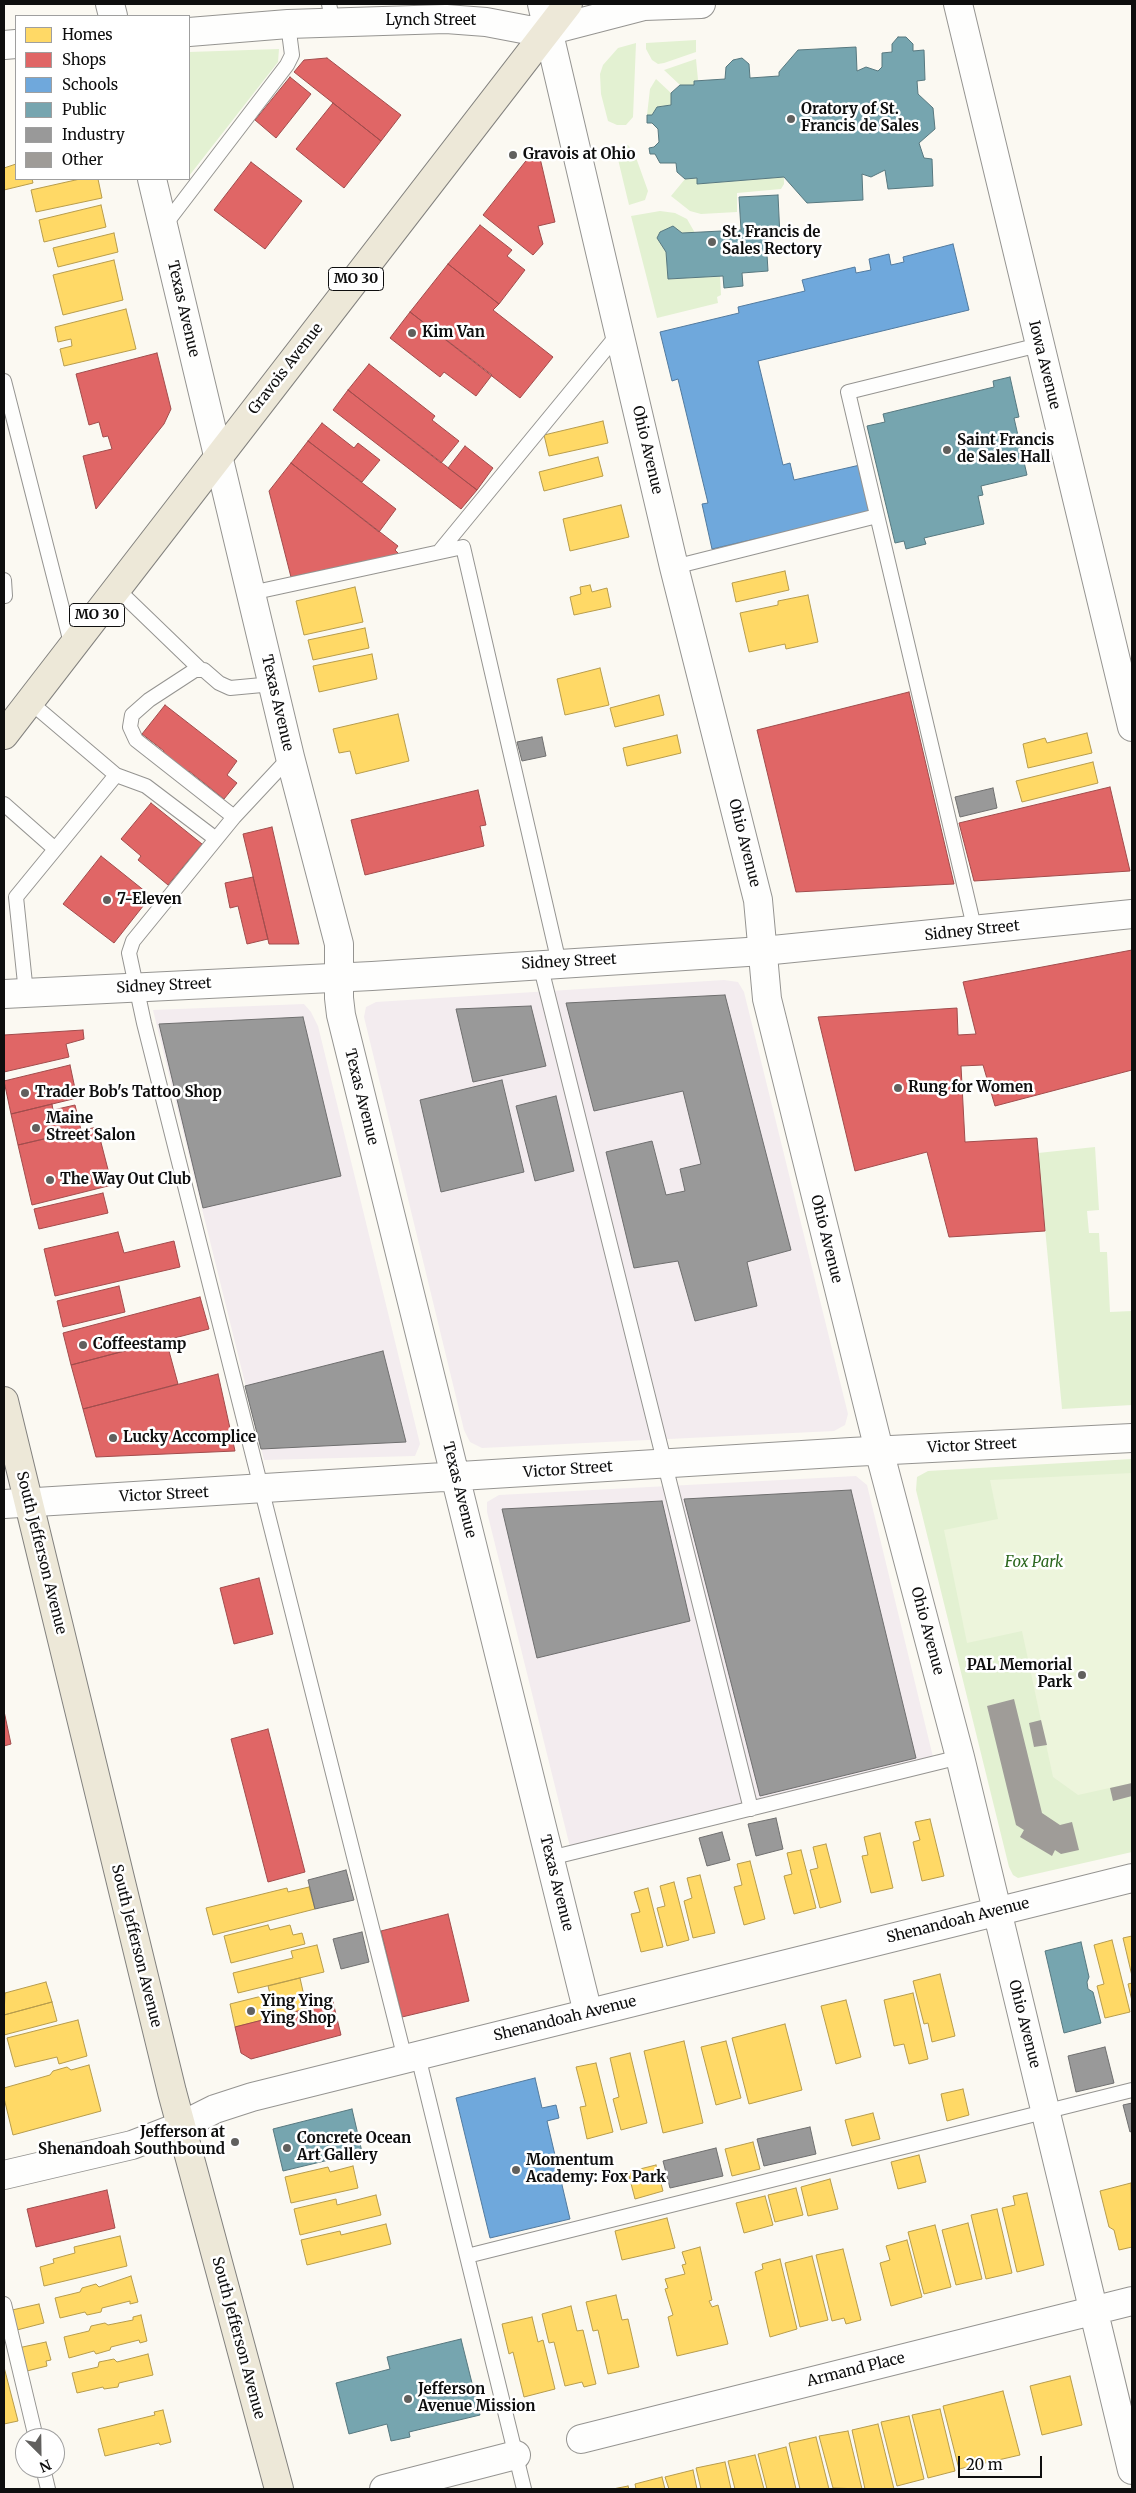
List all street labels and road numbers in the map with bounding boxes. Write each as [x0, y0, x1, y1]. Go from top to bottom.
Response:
street label: Lynch Street [386, 12, 476, 30]
street label: Texas Avenue [163, 259, 203, 359]
road number: MO 30 [328, 268, 384, 290]
street label: Iowa Avenue [1024, 319, 1064, 411]
street label: Gravois Avenue [245, 320, 327, 418]
street label: Ohio Avenue [628, 404, 666, 496]
road number: MO 30 [70, 604, 124, 626]
street label: Texas Avenue [257, 653, 297, 753]
street label: Ohio Avenue [724, 797, 764, 889]
street label: Sidney Street [924, 917, 1020, 945]
street label: Sidney Street [521, 951, 617, 973]
street label: Sidney Street [116, 975, 212, 997]
street label: Texas Avenue [340, 1047, 382, 1147]
street label: Ohio Avenue [806, 1193, 846, 1285]
street label: Victor Street [927, 1435, 1017, 1457]
street label: Texas Avenue [438, 1440, 480, 1540]
street label: Victor Street [523, 1458, 613, 1482]
street label: South Jefferson Avenue [12, 1470, 70, 1636]
street label: Victor Street [119, 1484, 209, 1506]
street label: Ohio Avenue [907, 1585, 947, 1677]
street label: Texas Avenue [535, 1833, 577, 1933]
street label: South Jefferson Avenue [107, 1863, 165, 2029]
street label: Shenandoah Avenue [885, 1895, 1031, 1947]
street label: Ohio Avenue [1004, 1978, 1044, 2070]
street label: Shenandoah Avenue [492, 1993, 638, 2045]
street label: South Jefferson Avenue [208, 2255, 268, 2421]
street label: Armand Place [805, 2349, 907, 2391]

